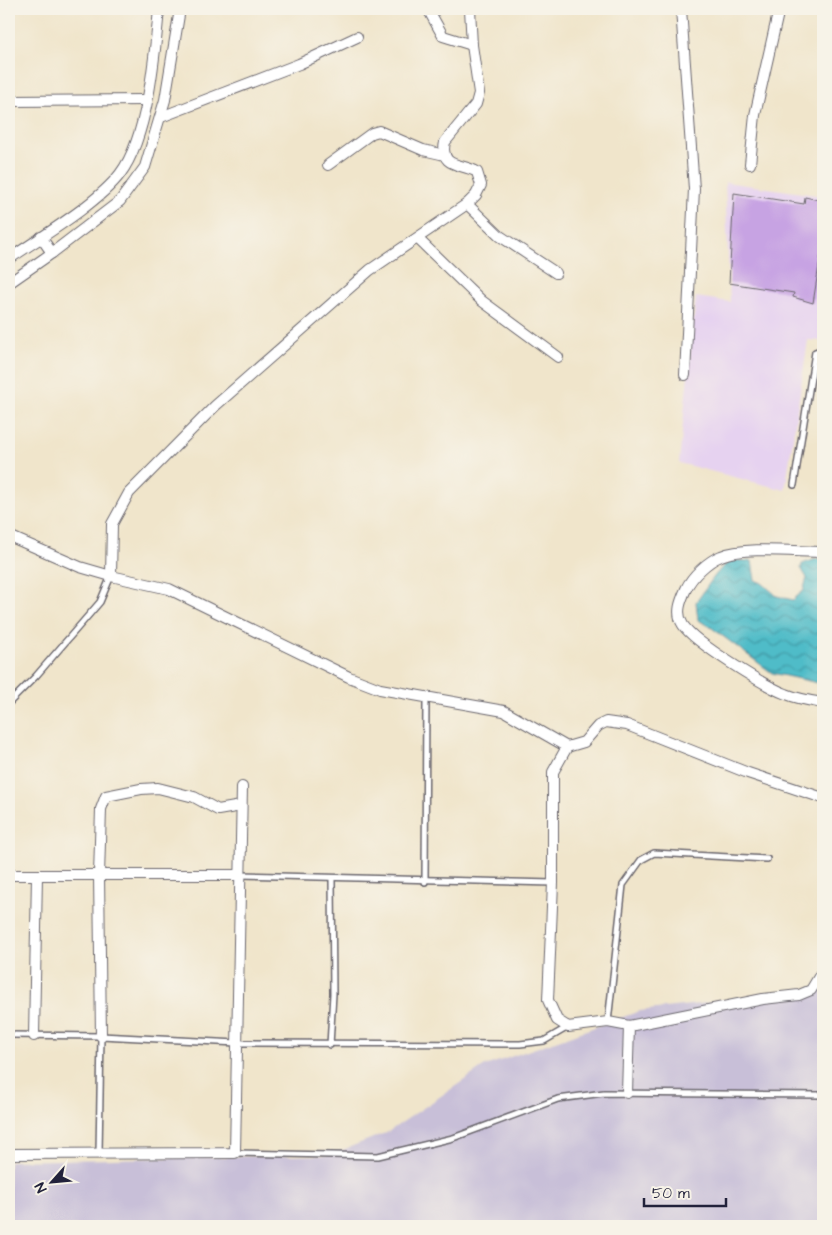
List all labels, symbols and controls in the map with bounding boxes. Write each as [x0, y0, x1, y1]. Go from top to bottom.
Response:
north arrow [28, 1158, 78, 1208]
scale bar [644, 1175, 727, 1207]
text: N [30, 1179, 52, 1196]
text: 50 m [652, 1183, 690, 1204]

